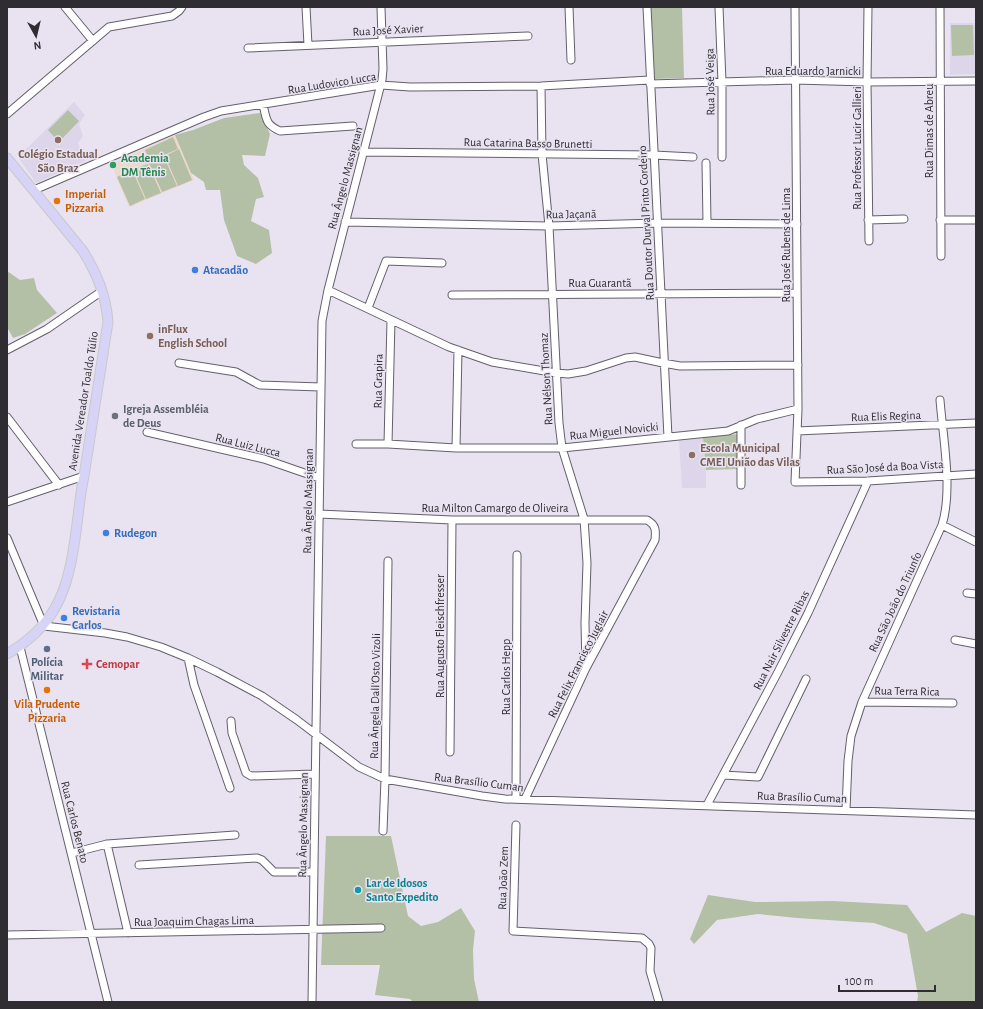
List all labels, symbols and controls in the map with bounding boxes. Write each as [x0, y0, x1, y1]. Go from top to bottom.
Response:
north arrow [16, 16, 56, 56]
street label: Rua José Xavier [352, 22, 424, 38]
text: N [33, 39, 42, 51]
street label: Rua José Veiga [703, 48, 717, 116]
street label: Rua Eduardo Jarnicki [765, 65, 861, 77]
street label: Rua Ludovico Lucca [287, 70, 377, 96]
street label: Rua Dimas de Abreu [923, 84, 935, 178]
street label: Rua Professor Lucir Gallieri [851, 86, 863, 210]
street label: Rua Ângelo Massignan [325, 125, 364, 231]
marker: Colégio Estadual São Braz [53, 135, 63, 145]
street label: Rua Catarina Basso Brunetti [463, 136, 593, 150]
street label: Rua Doutor Durval Pinto Cordeiro [636, 145, 656, 301]
place label: Colégio Estadual São Braz [18, 148, 98, 174]
place label: Academia DM Tênis [121, 152, 169, 178]
marker: Academia DM Tênis [108, 160, 118, 170]
street label: Rua José Rubens de Lima [780, 187, 792, 303]
place label: Imperial Pizzaria [65, 188, 106, 214]
marker: Imperial Pizzaria [52, 196, 62, 206]
street label: Rua Jaçanã [546, 208, 597, 220]
place label: Atacadão [203, 264, 248, 276]
marker: Atacadão [190, 265, 200, 275]
street label: Rua Guarantã [568, 277, 632, 289]
place label: inFlux English School [158, 323, 227, 349]
street label: Avenida Vereador Toaldo Túlio [66, 330, 100, 472]
marker: inFlux English School [145, 331, 155, 341]
street label: Rua Nélson Thomaz [538, 332, 554, 426]
street label: Rua Grapira [372, 353, 384, 408]
place label: Igreja Assembléia de Deus [123, 403, 209, 429]
street label: Rua Elis Regina [851, 409, 922, 423]
marker: Igreja Assembléia de Deus [110, 411, 120, 421]
street label: Rua Miguel Novicki [569, 420, 659, 442]
street label: Rua Luiz Lucca [214, 431, 282, 459]
place label: Escola Municipal CMEI União das Vilas [700, 442, 800, 468]
street label: Rua Ângelo Massignan [300, 448, 315, 554]
marker: Escola Municipal CMEI União das Vilas [687, 450, 697, 460]
street label: Rua São José da Boa Vista [826, 458, 944, 476]
street label: Rua Milton Camargo de Oliveira [421, 502, 569, 514]
place label: Rudegon [114, 527, 157, 539]
marker: Rudegon [101, 528, 111, 538]
street label: Rua São João do Triunfo [867, 550, 924, 654]
street label: Rua Augusto Fleischfresser [434, 574, 446, 698]
street label: Rua Nair Silvestre Ribas [751, 588, 811, 692]
place label: Revistaria Carlos [72, 605, 120, 631]
street label: Rua Felix Francisco Juglair [546, 608, 610, 720]
marker: Revistaria Carlos [59, 613, 69, 623]
street label: Rua Ângela Dall'Osto Vizoli [367, 633, 382, 759]
street label: Rua Carlos Hepp [500, 639, 512, 715]
marker: Polícia Militar [42, 644, 52, 654]
place label: Polícia Militar [31, 656, 64, 682]
marker: Cemopar [81, 658, 93, 670]
place label: Cemopar [96, 658, 140, 670]
street label: Rua Terra Rica [874, 684, 940, 698]
marker: Vila Prudente Pizzaria [42, 685, 52, 695]
place label: Vila Prudente Pizzaria [14, 698, 80, 724]
street label: Rua Brasílio Cuman [434, 771, 524, 793]
street label: Rua Ângelo Massignan [295, 772, 310, 878]
street label: Rua Carlos Benato [59, 780, 91, 864]
street label: Rua Brasílio Cuman [757, 789, 847, 805]
street label: Rua João Zem [496, 846, 510, 910]
place label: Lar de Idosos Santo Expedito [366, 877, 438, 903]
marker: Lar de Idosos Santo Expedito [353, 885, 363, 895]
street label: Rua Joaquim Chagas Lima [134, 914, 255, 928]
scale bar [839, 967, 935, 993]
text: 100 m [845, 975, 873, 987]

